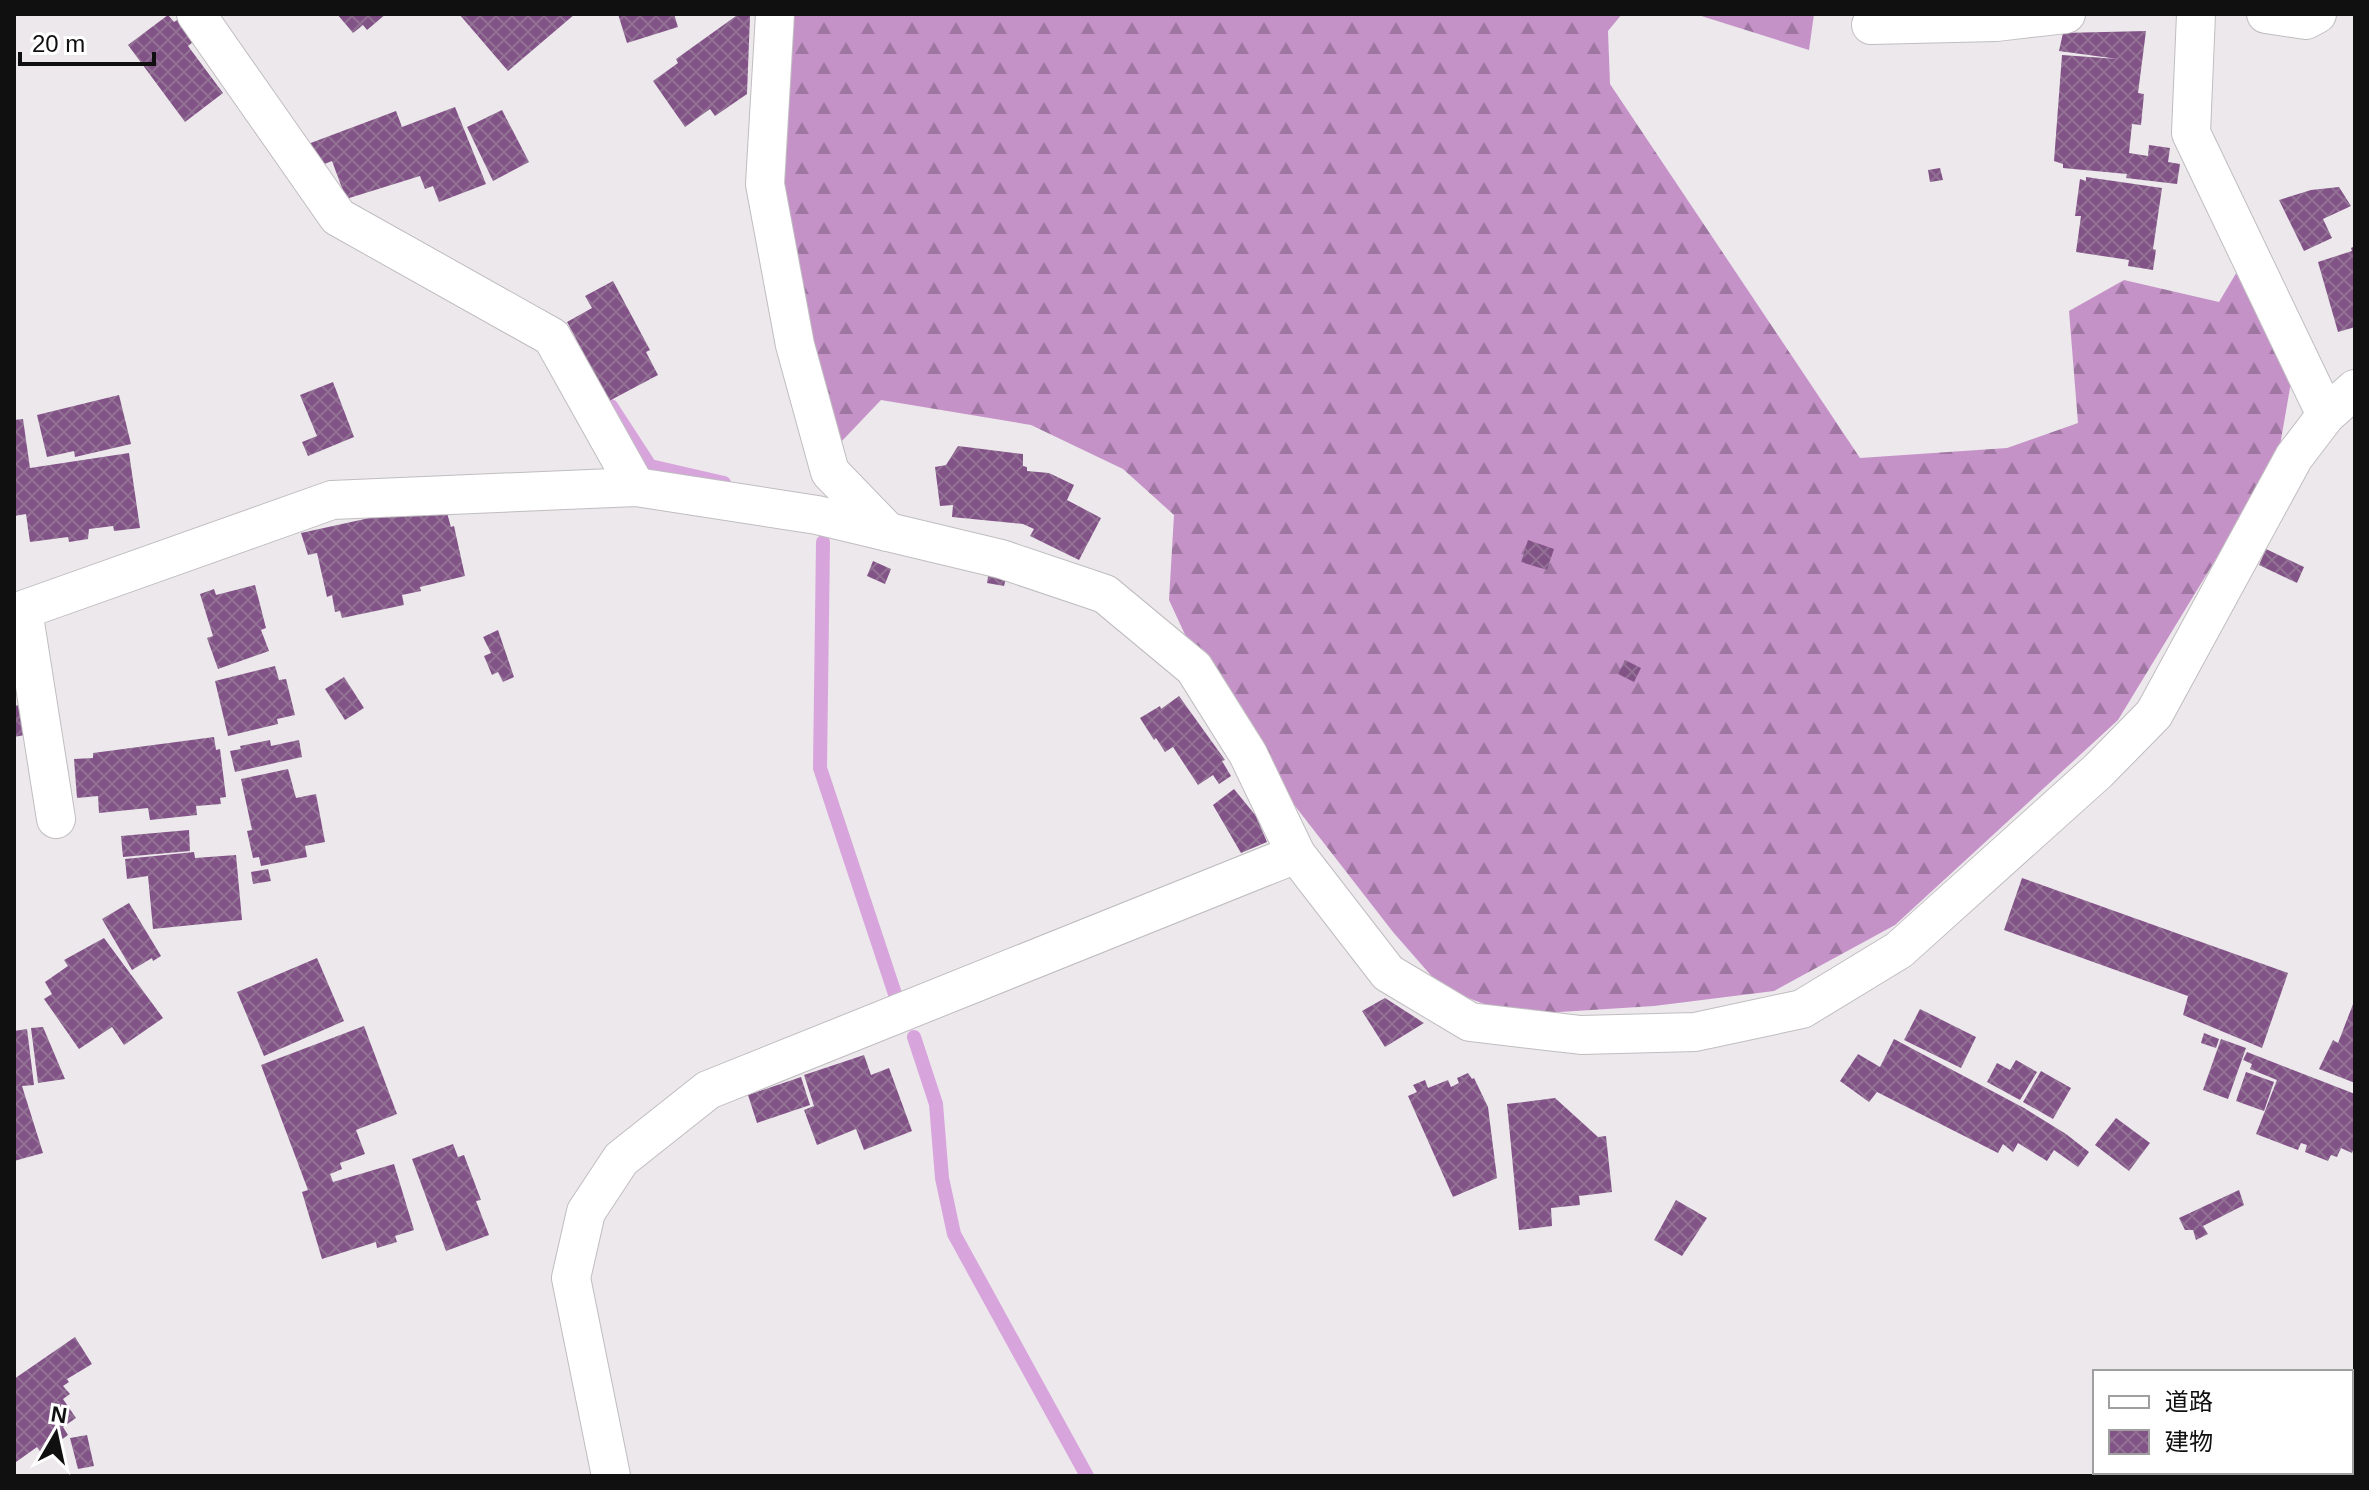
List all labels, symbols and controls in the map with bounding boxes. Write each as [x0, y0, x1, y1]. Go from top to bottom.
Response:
scale bar [20, 16, 154, 66]
text: 20 m [32, 30, 85, 57]
legend [2093, 1370, 2353, 1474]
text: 道路 [2165, 1388, 2213, 1415]
north arrow [16, 1394, 96, 1474]
text: N [49, 1401, 69, 1428]
text: 建物 [2165, 1428, 2213, 1455]

